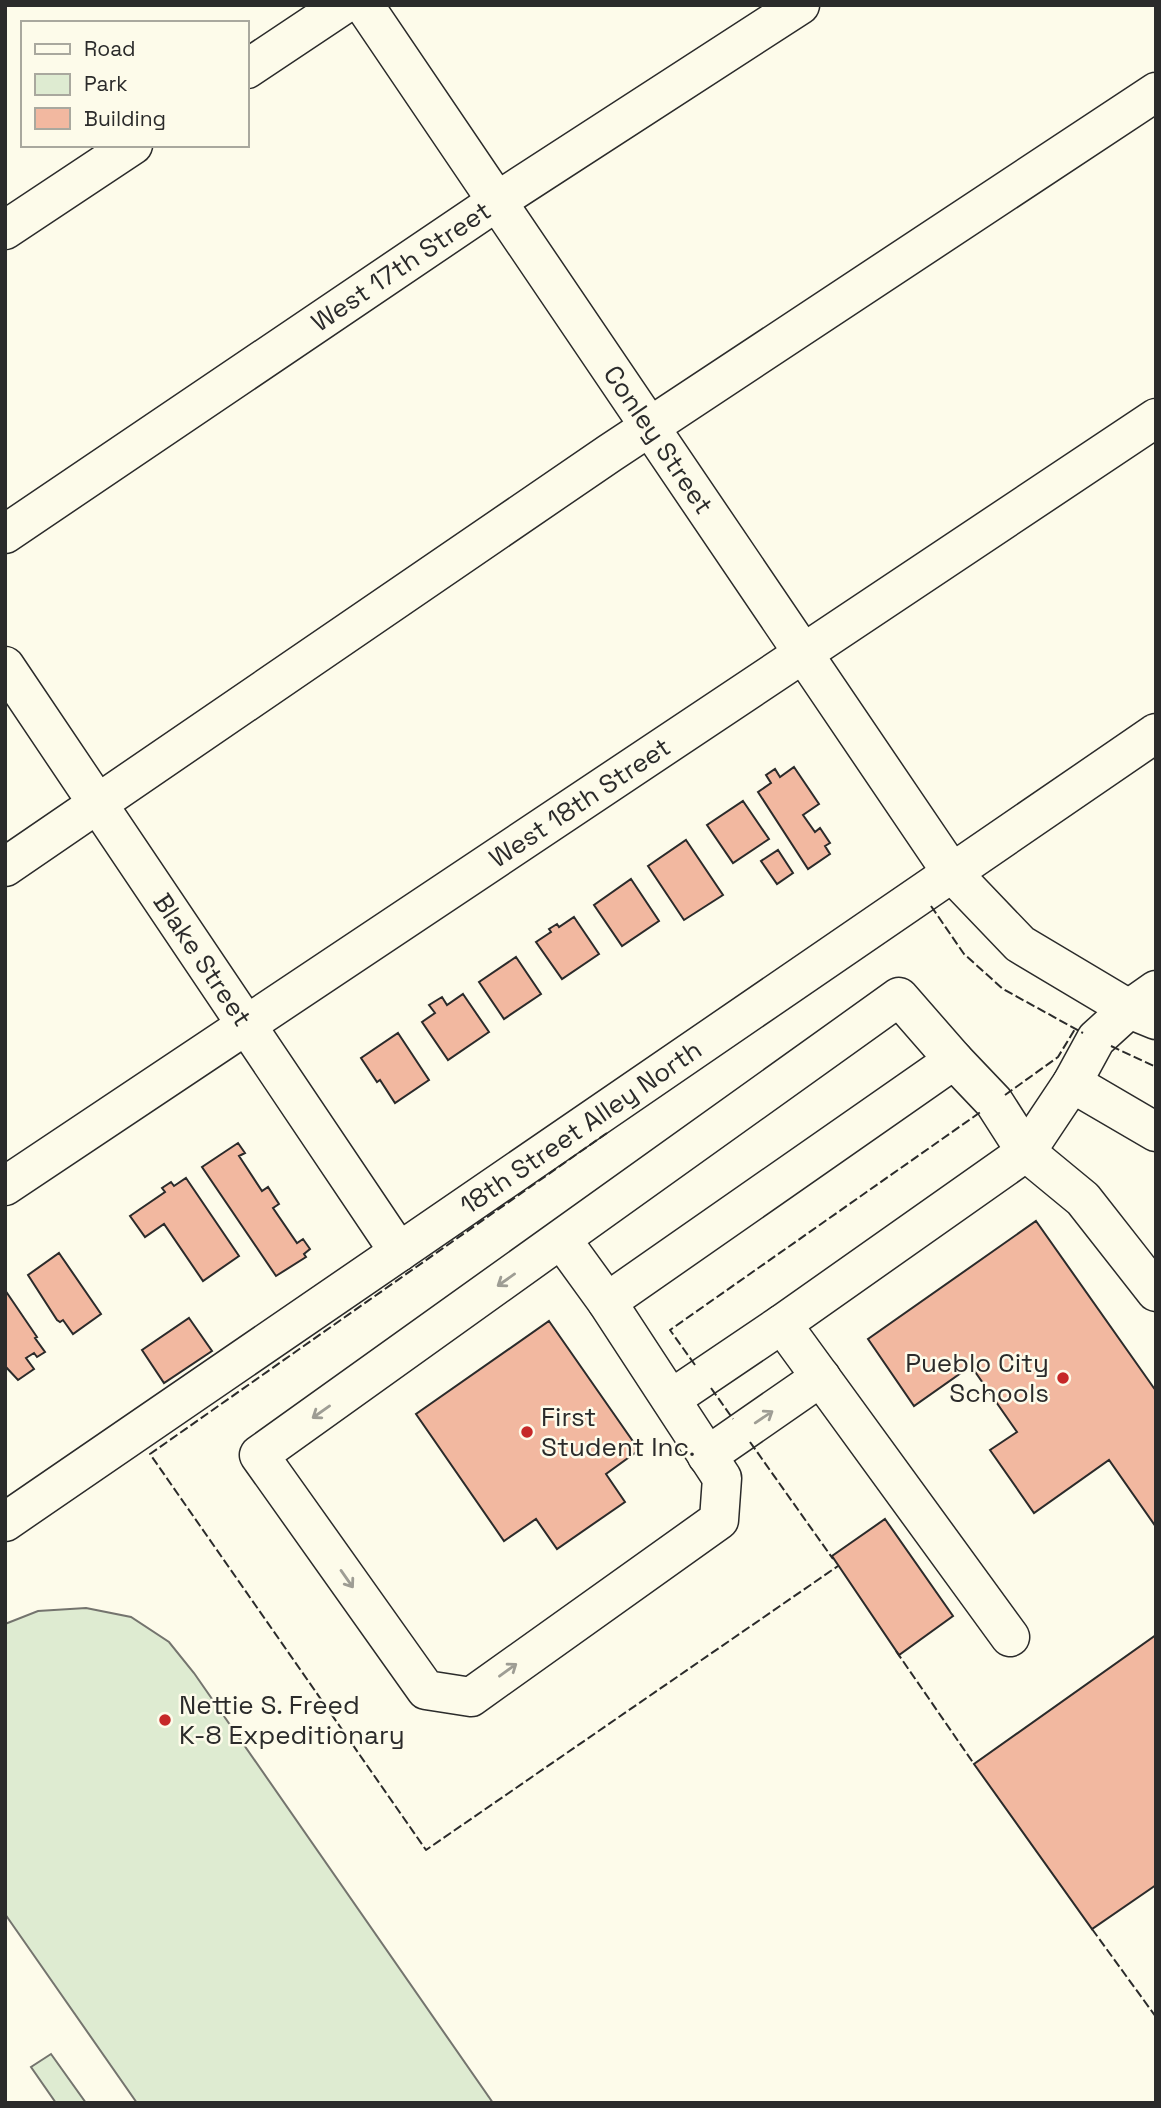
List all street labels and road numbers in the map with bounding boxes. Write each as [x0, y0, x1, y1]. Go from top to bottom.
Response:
street label: West 17th Street [305, 193, 497, 339]
street label: Conley Street [596, 359, 721, 521]
street label: West 18th Street [483, 730, 677, 875]
street label: Blake Street [146, 887, 259, 1033]
street label: 18th Street Alley North [453, 1033, 708, 1222]

